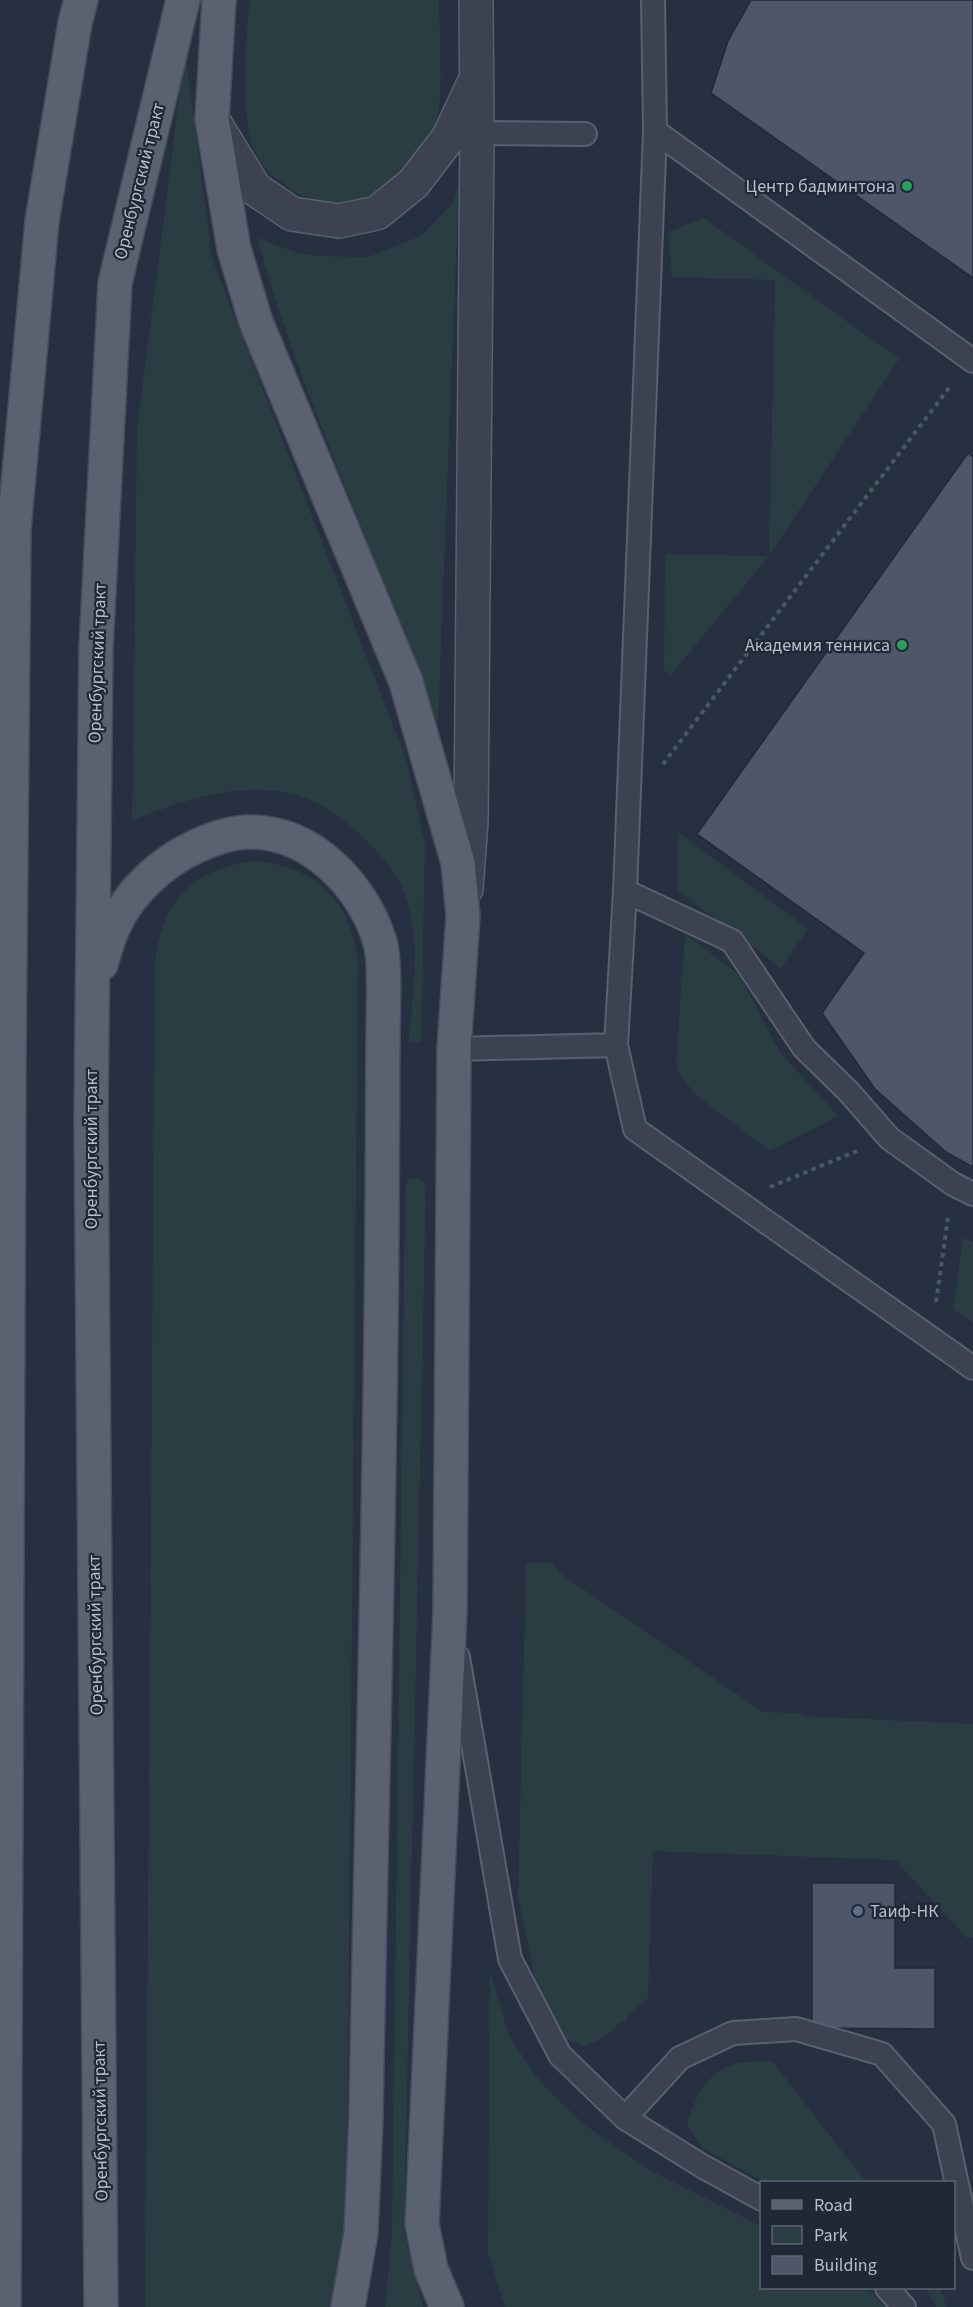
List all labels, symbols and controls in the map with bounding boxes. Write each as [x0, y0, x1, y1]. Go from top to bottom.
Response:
street label: Оренбургский тракт [108, 100, 171, 262]
place label: Центр бадминтона [745, 174, 895, 199]
marker: Центр бадминтона [900, 179, 914, 193]
street label: Оренбургский тракт [82, 582, 113, 744]
place label: Академия тенниса [745, 633, 890, 658]
marker: Академия тенниса [895, 638, 909, 652]
street label: Оренбургский тракт [79, 1069, 104, 1229]
street label: Оренбургский тракт [82, 1554, 109, 1716]
place label: Таиф-НК [870, 1899, 939, 1924]
marker: Таиф-НК [851, 1904, 865, 1918]
street label: Оренбургский тракт [87, 2040, 114, 2202]
legend [760, 2181, 955, 2289]
text: Road [814, 2193, 853, 2218]
text: Park [814, 2223, 848, 2248]
text: Building [814, 2253, 877, 2278]

